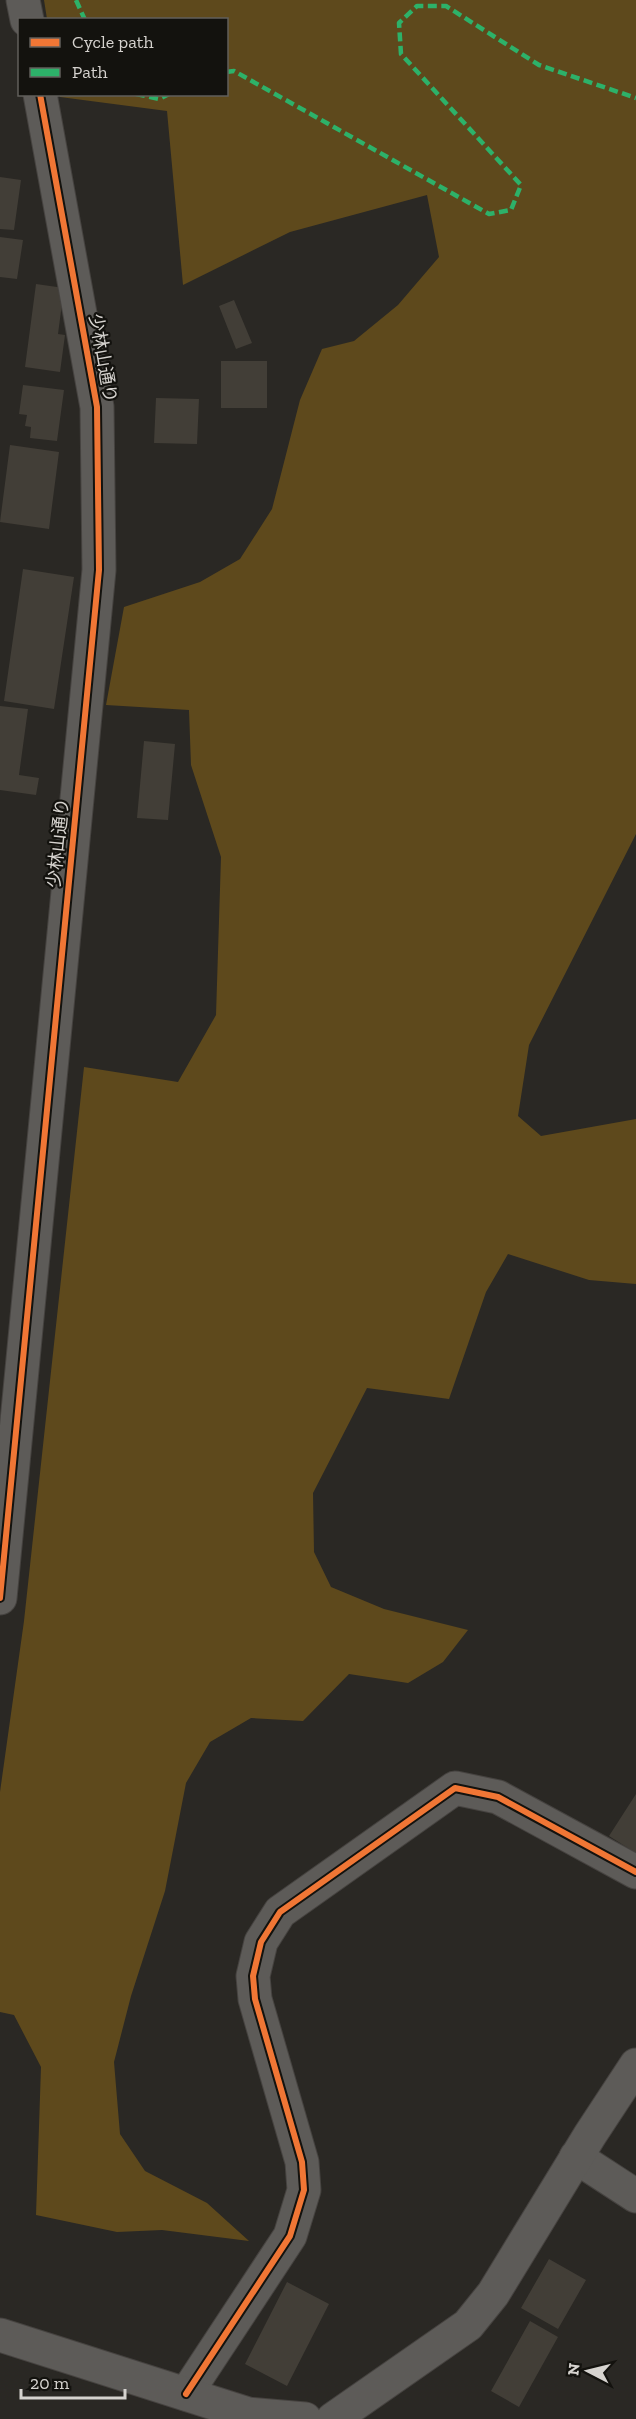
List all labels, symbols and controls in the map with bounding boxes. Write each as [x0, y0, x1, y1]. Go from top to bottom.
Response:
legend [18, 18, 228, 96]
text: Cycle path [72, 31, 154, 53]
text: Path [72, 61, 108, 83]
street label: 少林山通り [84, 312, 122, 404]
street label: 少林山通り [42, 797, 74, 889]
north arrow [558, 2341, 618, 2401]
scale bar [21, 2362, 124, 2400]
text: N [563, 2362, 584, 2376]
text: 20 m [30, 2372, 70, 2394]

